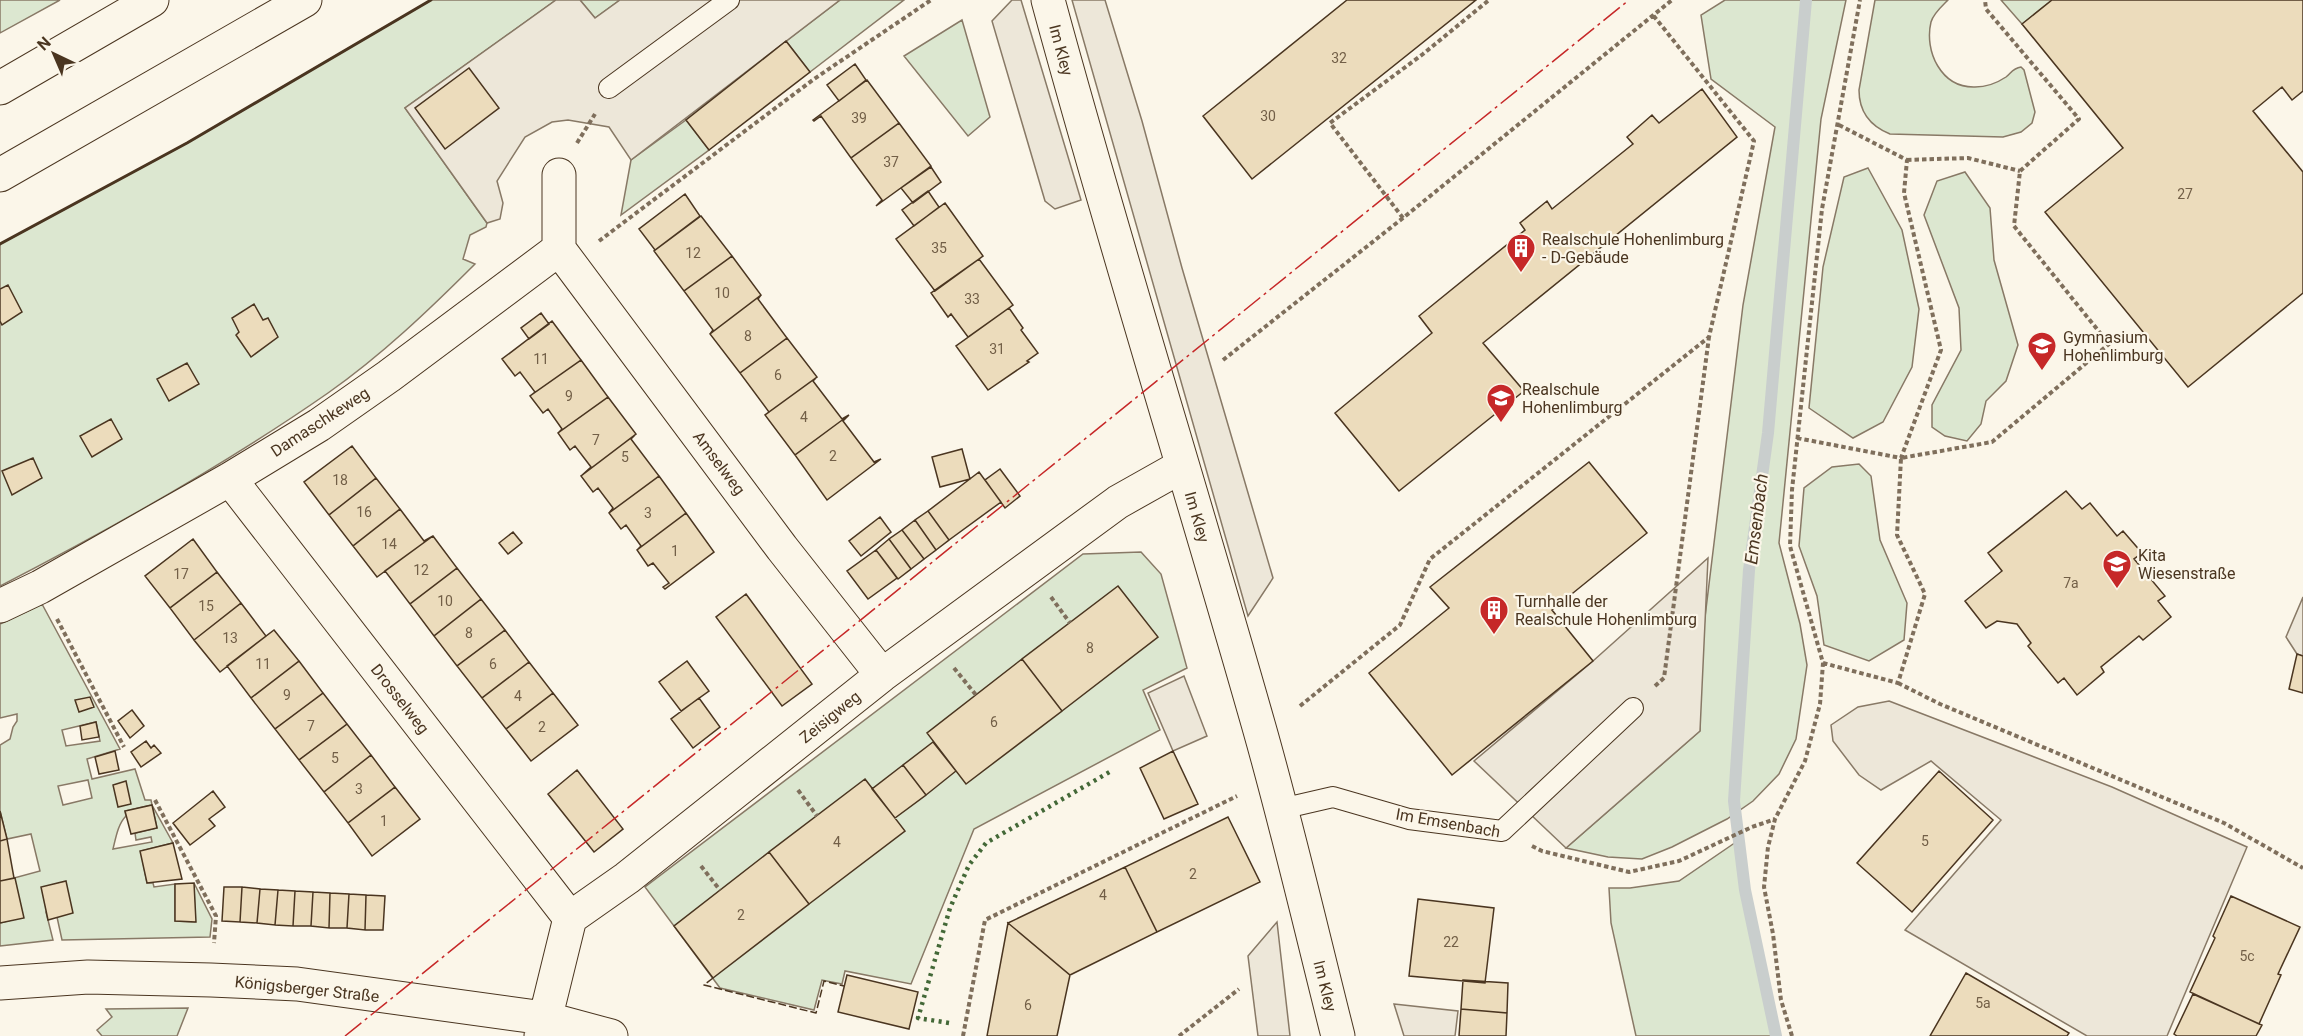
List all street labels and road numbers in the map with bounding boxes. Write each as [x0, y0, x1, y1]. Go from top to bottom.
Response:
street label: Im Kley [1045, 22, 1077, 78]
street label: Damaschkeweg [267, 383, 373, 461]
street label: Amselweg [689, 427, 749, 499]
street label: Im Kley [1181, 489, 1213, 545]
street label: Drosselweg [367, 660, 433, 738]
street label: Zeisigweg [796, 687, 864, 747]
street label: Im Emsenbach [1394, 804, 1502, 842]
street label: Im Kley [1309, 958, 1341, 1014]
street label: Königsberger Straße [234, 972, 380, 1006]

